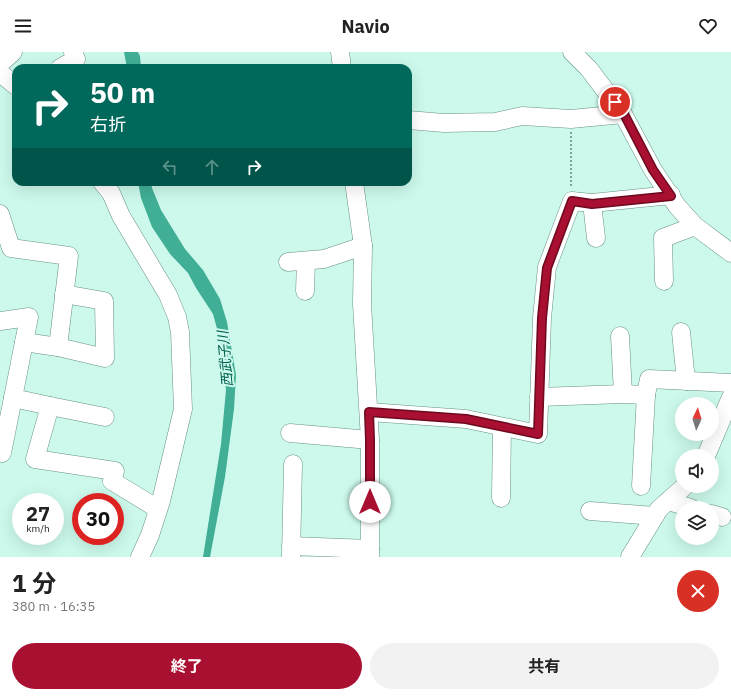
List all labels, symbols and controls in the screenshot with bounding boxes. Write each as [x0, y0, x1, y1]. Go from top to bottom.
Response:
icon: menu [12, 15, 34, 37]
text: Navio [341, 15, 390, 38]
icon: heart [697, 15, 719, 37]
text: 50 m [90, 74, 155, 111]
icon: right [24, 80, 76, 132]
pin [598, 85, 632, 119]
icon: arrive [604, 91, 626, 113]
text: 右折 [90, 113, 126, 136]
icon: left [159, 156, 181, 178]
icon: ahead [201, 156, 223, 178]
icon: right [243, 156, 265, 178]
water label: 西武子川 [213, 328, 236, 388]
north arrow [675, 397, 719, 441]
map controls [675, 397, 719, 545]
button: sound [675, 449, 719, 493]
position arrow [349, 481, 391, 523]
speed limit sign: 30 [72, 493, 124, 545]
text: 27 [26, 500, 50, 527]
button: layers [675, 501, 719, 545]
text: km/h [26, 522, 50, 535]
text: 1 分 [12, 567, 56, 599]
button: close [677, 570, 719, 612]
text: 380 m · 16:35 [12, 598, 95, 615]
button: 終了 [12, 643, 362, 689]
button: 共有 [370, 643, 719, 689]

